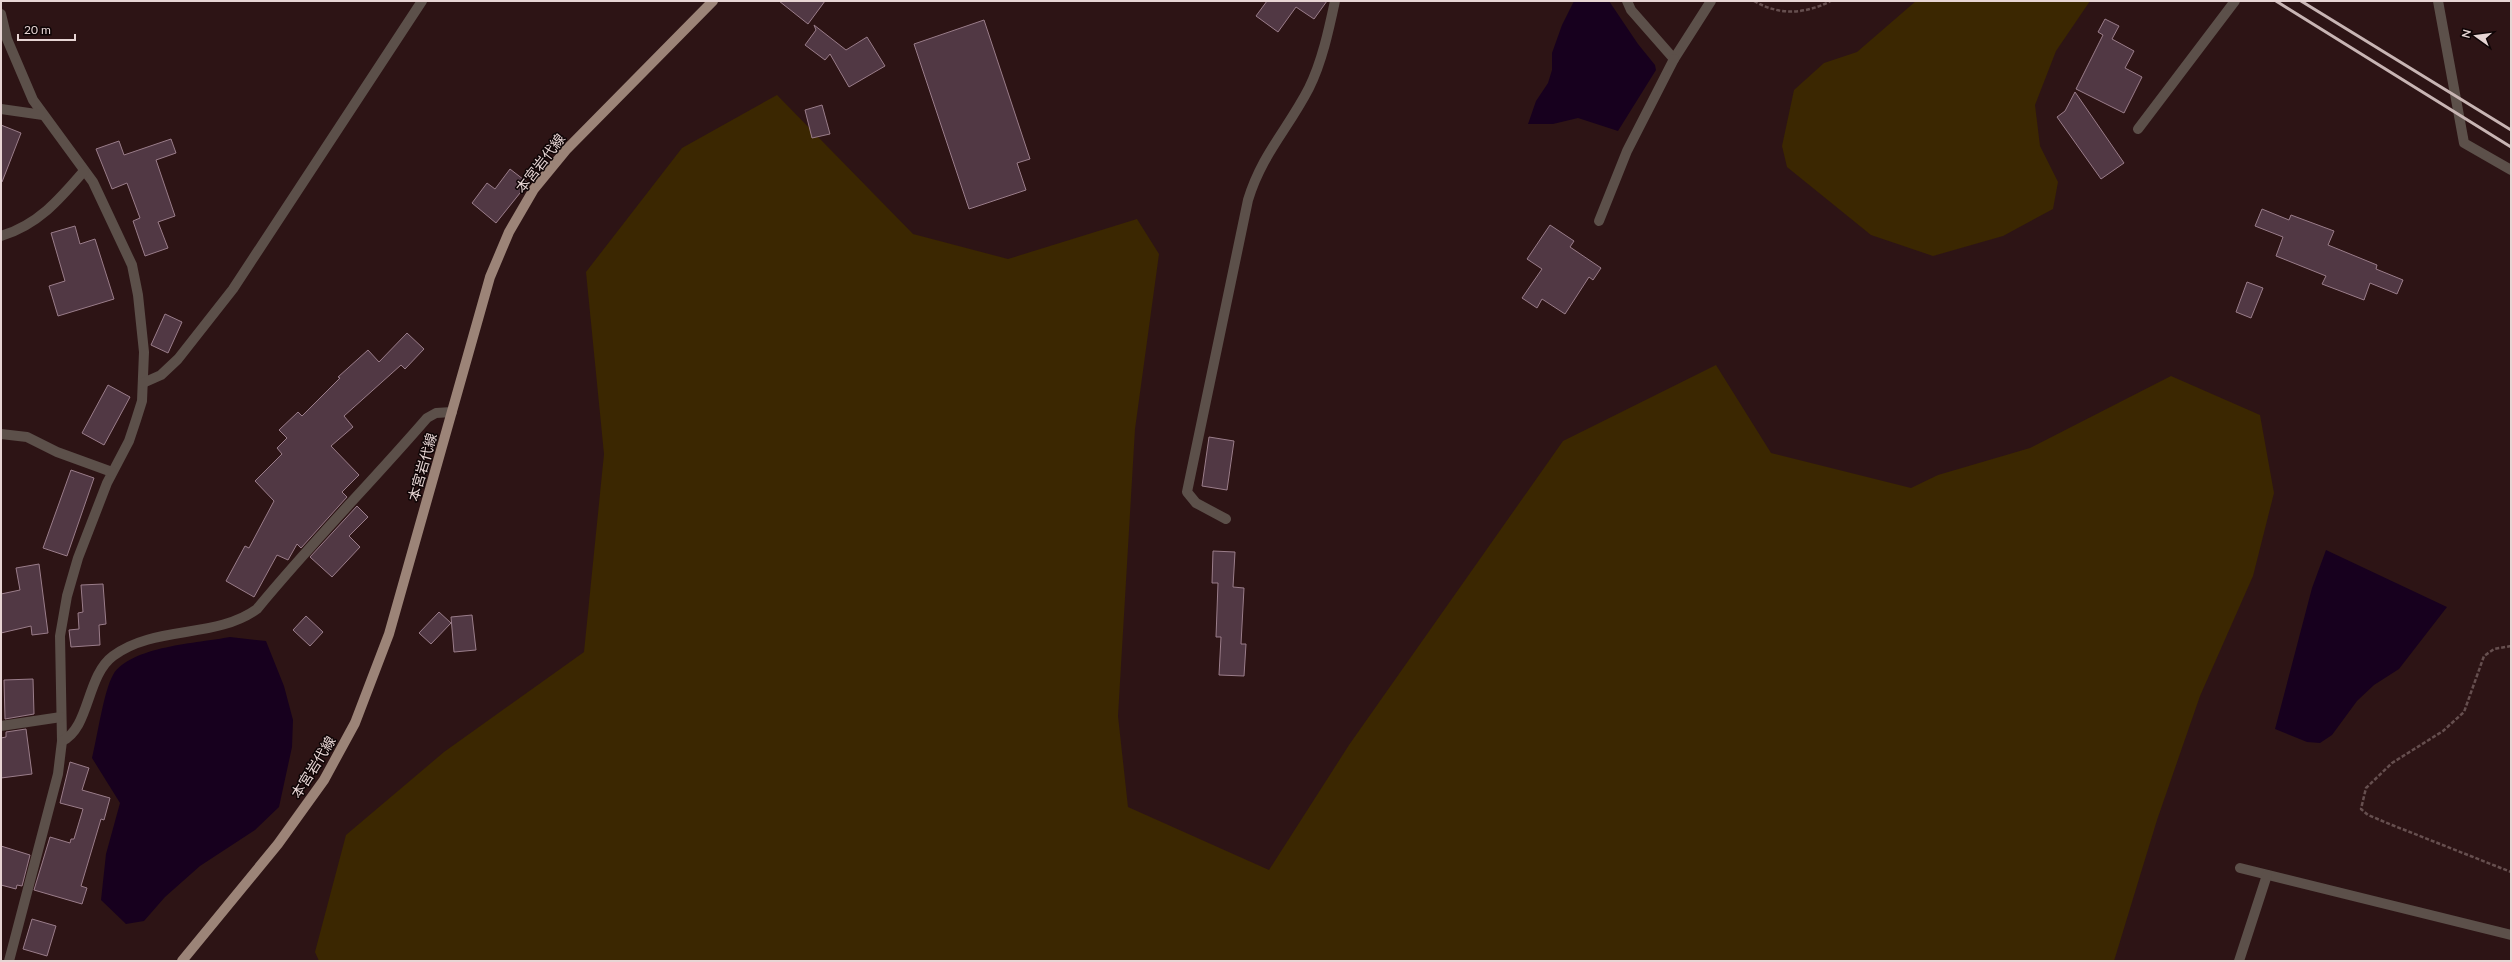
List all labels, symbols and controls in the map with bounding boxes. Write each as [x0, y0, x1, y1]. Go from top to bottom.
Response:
scale bar [18, 16, 75, 42]
north arrow [2456, 16, 2496, 56]
text: 20 m [24, 22, 51, 37]
text: N [2458, 28, 2473, 39]
street label: 本宮岩代線 [512, 130, 568, 196]
street label: 本宮岩代線 [404, 431, 440, 503]
street label: 本宮岩代線 [287, 733, 339, 801]

